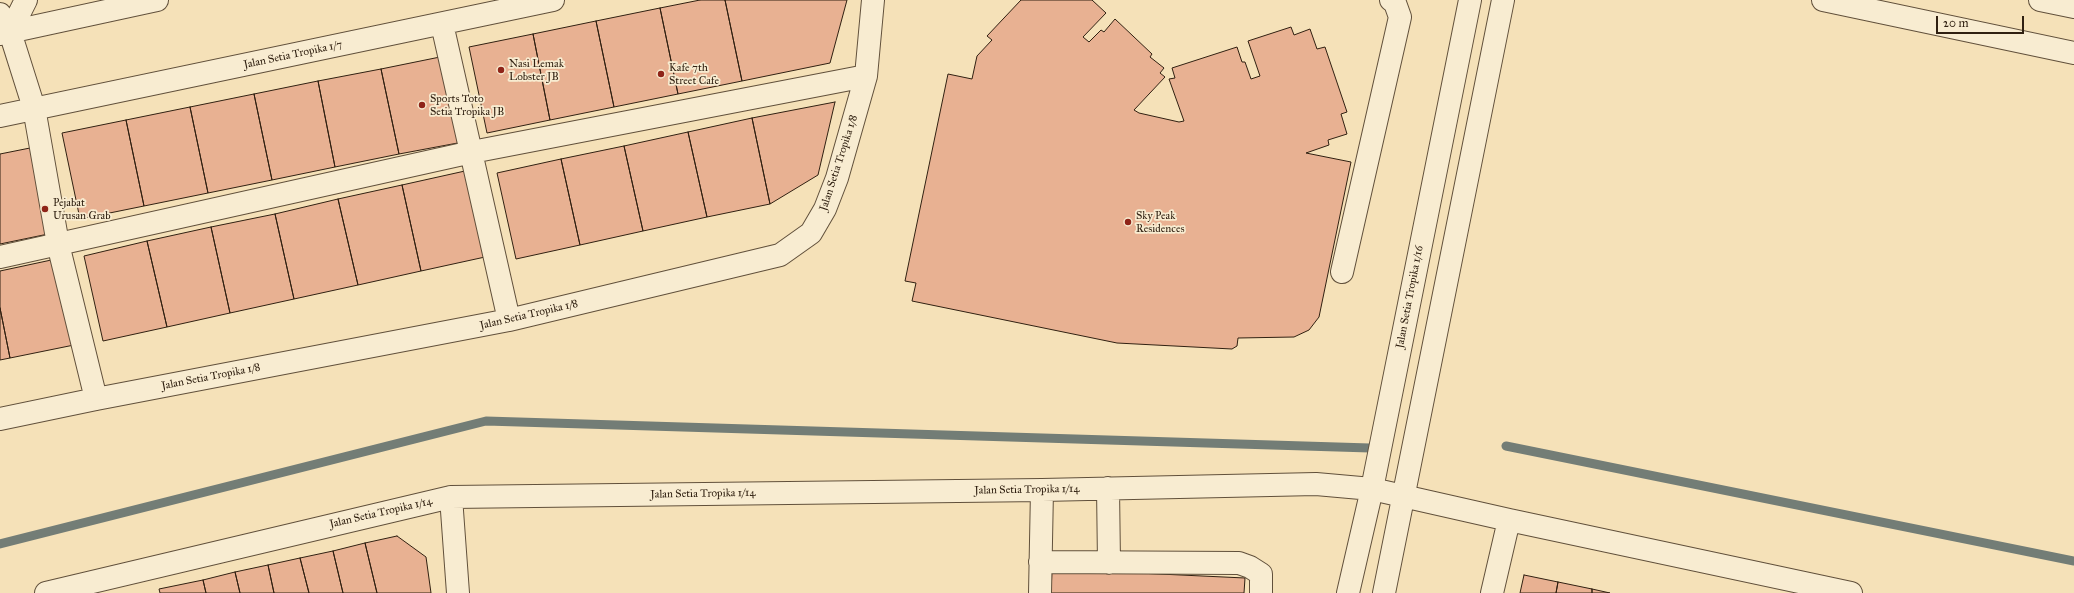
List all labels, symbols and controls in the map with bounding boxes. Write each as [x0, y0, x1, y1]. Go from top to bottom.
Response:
scale bar [1938, 8, 2026, 34]
text: 20 m [1943, 16, 1969, 30]
street label: Jalan Setia Tropika 1/7 [243, 38, 343, 72]
place label: Nasi Lemak Lobster JB [509, 57, 564, 83]
place label: Kafe 7th Street Cafe [669, 61, 719, 87]
marker: Nasi Lemak Lobster JB [496, 65, 506, 75]
marker: Kafe 7th Street Cafe [656, 69, 666, 79]
place label: Sports Toto Setia Tropika JB [430, 92, 504, 118]
marker: Sports Toto Setia Tropika JB [417, 100, 427, 110]
street label: Jalan Setia Tropika 1/8 [817, 113, 861, 213]
place label: Pejabat Urusan Grab [53, 196, 111, 222]
marker: Pejabat Urusan Grab [40, 204, 50, 214]
place label: Sky Peak Residences [1136, 209, 1185, 235]
marker: Sky Peak Residences [1123, 217, 1133, 227]
street label: Jalan Setia Tropika 1/16 [1394, 244, 1426, 350]
street label: Jalan Setia Tropika 1/8 [479, 297, 579, 333]
street label: Jalan Setia Tropika 1/8 [160, 361, 262, 393]
street label: Jalan Setia Tropika 1/14 [974, 482, 1080, 498]
street label: Jalan Setia Tropika 1/14 [650, 486, 756, 502]
street label: Jalan Setia Tropika 1/14 [328, 495, 434, 531]

